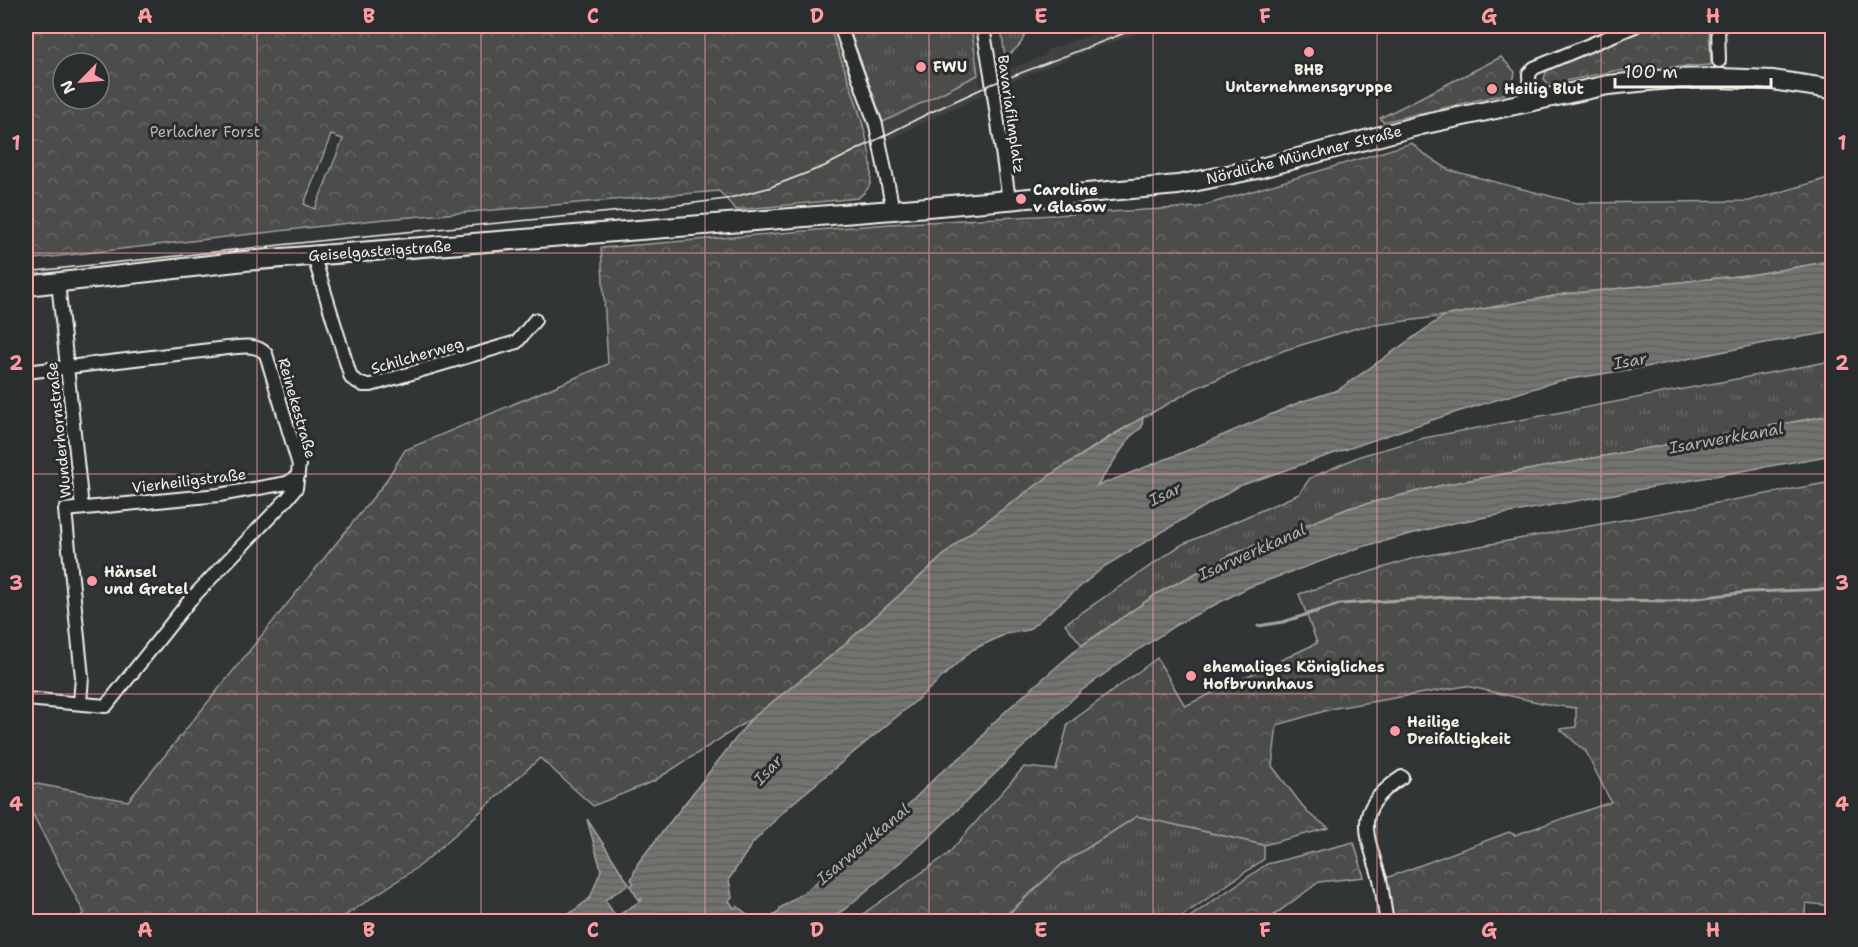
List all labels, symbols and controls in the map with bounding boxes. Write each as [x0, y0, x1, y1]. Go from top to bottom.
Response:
text: A [137, 3, 153, 29]
text: B [363, 3, 375, 29]
text: C [587, 3, 599, 29]
text: D [810, 3, 824, 29]
text: E [1034, 3, 1048, 29]
text: F [1259, 3, 1271, 29]
text: G [1481, 3, 1497, 29]
text: H [1706, 3, 1720, 29]
marker: BHB Unternehmensgruppe [1302, 45, 1316, 59]
north arrow [51, 51, 111, 111]
scale bar [1615, 51, 1771, 89]
street label: Bavariafilmplatz [993, 54, 1029, 174]
place label: FWU [933, 57, 967, 77]
marker: FWU [914, 60, 928, 74]
place label: BHB Unternehmensgruppe [1225, 60, 1393, 97]
text: 100 m [1624, 60, 1678, 84]
text: N [56, 77, 80, 97]
place label: Heilig Blut [1504, 79, 1584, 99]
marker: Heilig Blut [1485, 82, 1499, 96]
street label: Nördliche Münchner Straße [1204, 121, 1404, 189]
park label: Perlacher Forst [150, 122, 260, 142]
text: 1 [11, 130, 21, 156]
text: 1 [1837, 130, 1847, 156]
place label: Caroline v Glasow [1033, 180, 1106, 217]
marker: Caroline v Glasow [1014, 192, 1028, 206]
street label: Geiselgasteigstraße [308, 236, 452, 266]
street label: Schilcherweg [369, 333, 465, 379]
water label: Isar [1611, 348, 1649, 374]
text: 2 [9, 350, 23, 376]
text: 2 [1835, 350, 1849, 376]
street label: Reinekestraße [273, 356, 321, 460]
street label: Wunderhornstraße [42, 361, 76, 499]
water label: Isarwerkkanal [1666, 418, 1785, 459]
street label: Vierheiligstraße [131, 464, 247, 498]
water label: Isar [1144, 477, 1185, 511]
water label: Isarwerkkanal [1194, 519, 1309, 586]
place label: Hänsel und Gretel [104, 562, 188, 599]
text: 3 [9, 570, 23, 596]
text: 3 [1835, 570, 1849, 596]
marker: Hänsel und Gretel [85, 574, 99, 588]
place label: ehemaliges Königliches Hofbrunnhaus [1203, 657, 1385, 694]
marker: ehemaliges Königliches Hofbrunnhaus [1184, 669, 1198, 683]
place label: Heilige Dreifaltigkeit [1407, 712, 1511, 749]
marker: Heilige Dreifaltigkeit [1388, 724, 1402, 738]
water label: Isar [748, 750, 787, 790]
text: 4 [9, 791, 23, 817]
text: 4 [1835, 791, 1849, 817]
water label: Isarwerkkanal [811, 799, 914, 890]
text: A [137, 917, 153, 943]
text: B [363, 917, 375, 943]
text: C [587, 917, 599, 943]
text: D [810, 917, 824, 943]
text: E [1034, 917, 1048, 943]
text: F [1259, 917, 1271, 943]
text: G [1481, 917, 1497, 943]
text: H [1706, 917, 1720, 943]

